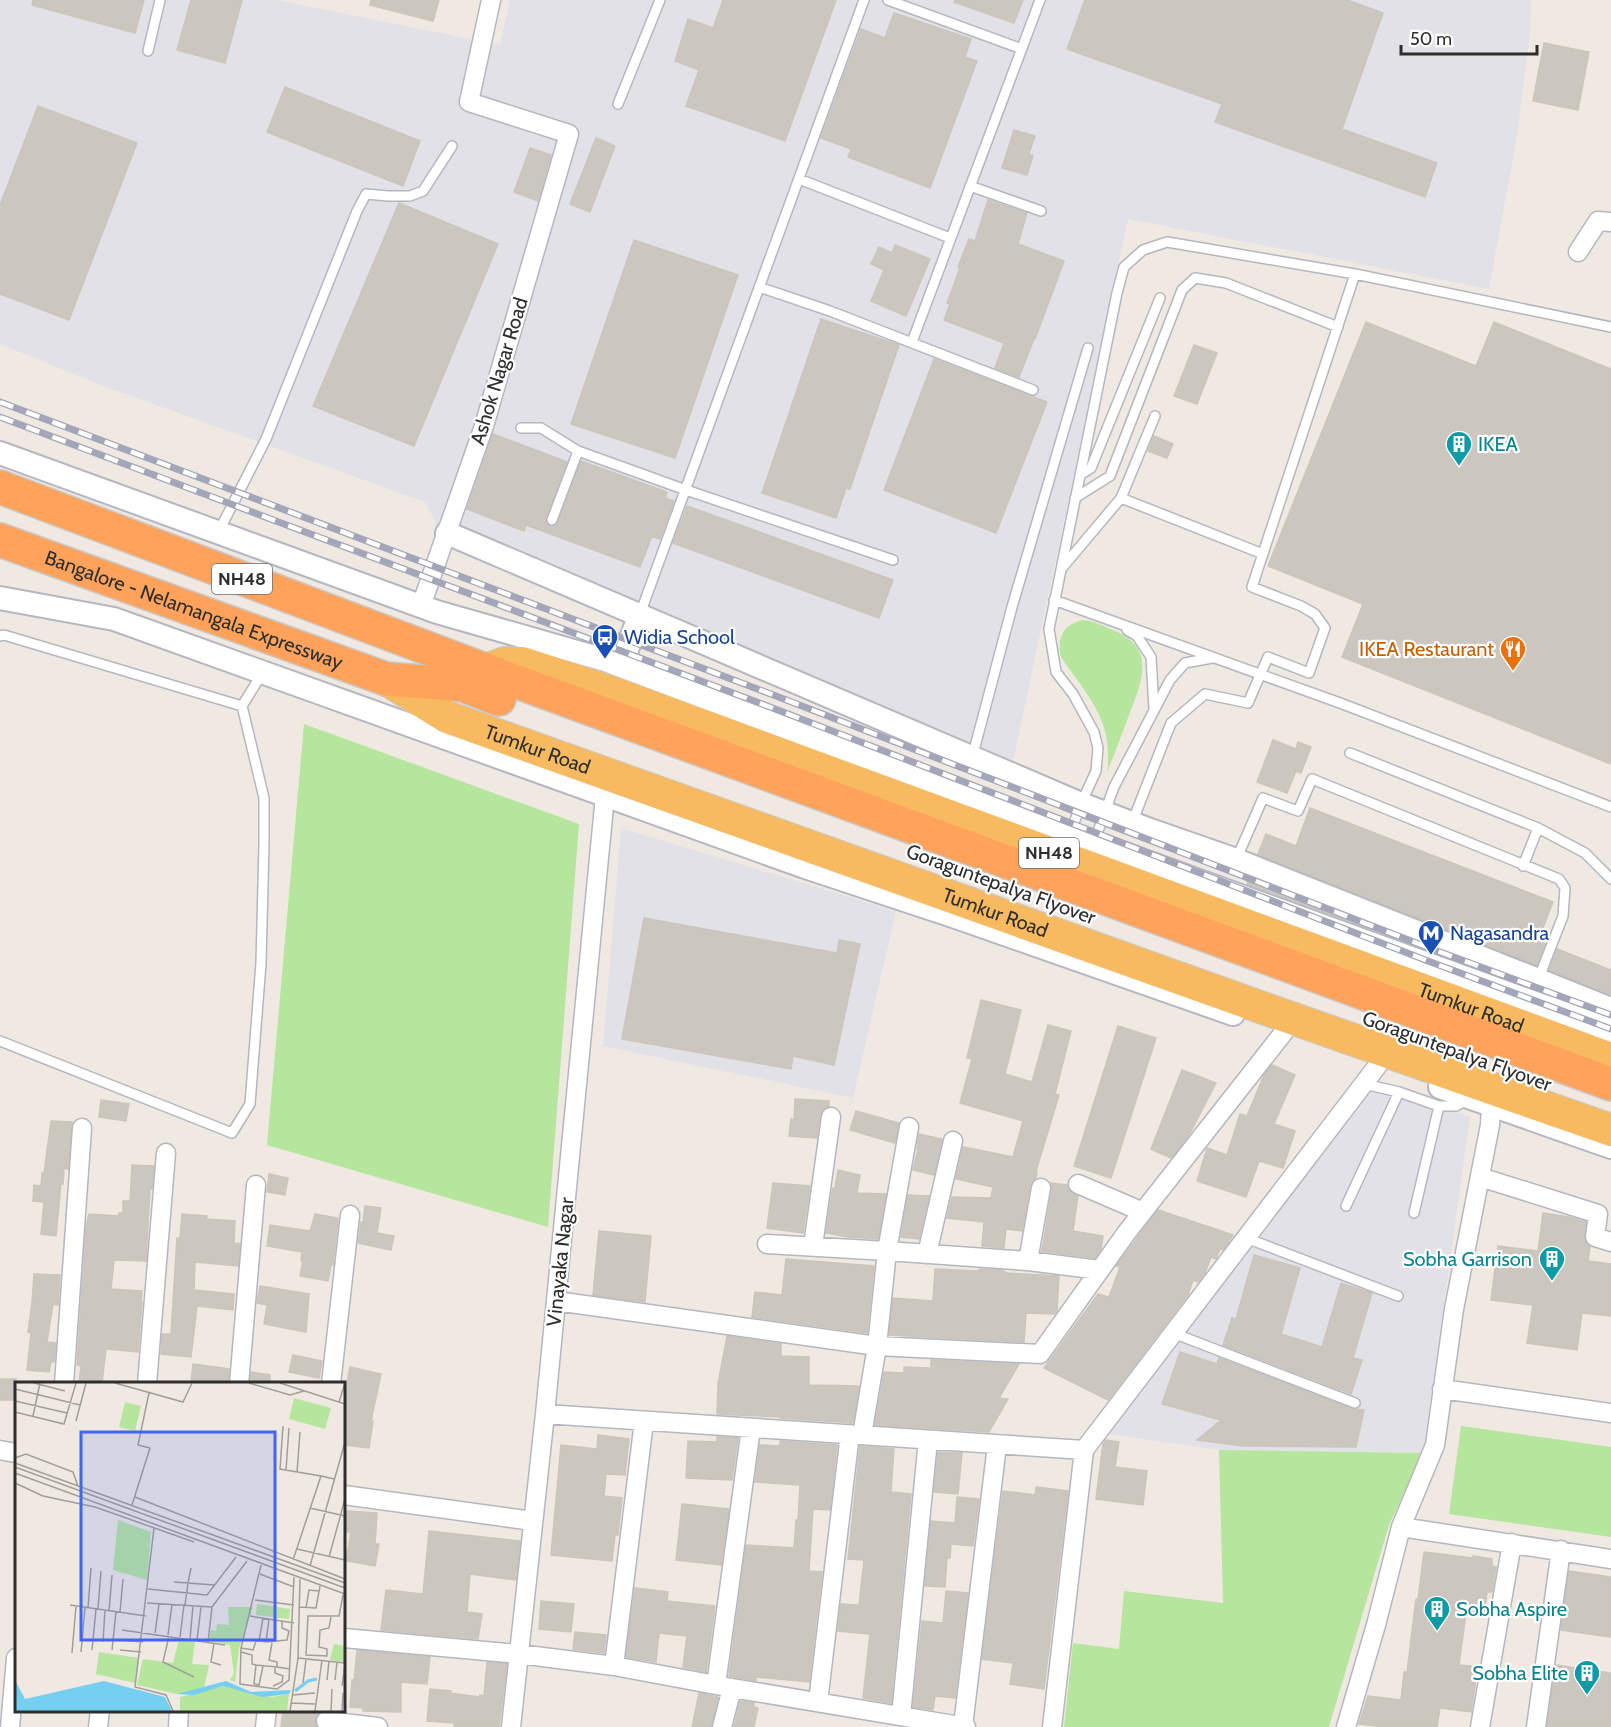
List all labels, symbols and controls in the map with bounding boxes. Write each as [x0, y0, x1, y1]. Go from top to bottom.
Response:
scale bar [1401, 18, 1538, 56]
text: 50 m [1410, 28, 1452, 50]
street label: Ashok Nagar Road [465, 294, 533, 448]
building icon: IKEA [1444, 429, 1474, 467]
place label: IKEA [1478, 432, 1519, 456]
street label: Bangalore - Nelamangala Expressway [41, 545, 346, 674]
road number: NH48 [212, 564, 272, 594]
bus stop icon: Widia School [590, 622, 620, 660]
place label: Widia School [624, 625, 735, 649]
restaurant icon: IKEA Restaurant [1498, 634, 1528, 672]
place label: IKEA Restaurant [1359, 637, 1494, 661]
street label: Tumkur Road [481, 719, 594, 779]
road number: NH48 [1019, 838, 1079, 868]
street label: Goraguntepalya Flyover [903, 839, 1100, 930]
street label: Tumkur Road [939, 883, 1051, 942]
metro station icon: Nagasandra [1416, 918, 1446, 956]
place label: Nagasandra [1450, 921, 1549, 945]
street label: Tumkur Road [1415, 977, 1527, 1038]
street label: Goraguntepalya Flyover [1359, 1006, 1556, 1097]
street label: Vinayaka Nagar [541, 1196, 579, 1328]
building icon: Sobha Garrison [1537, 1244, 1567, 1282]
place label: Sobha Garrison [1403, 1247, 1532, 1271]
inset map [15, 1382, 345, 1712]
building icon: Sobha Aspire [1422, 1594, 1452, 1632]
place label: Sobha Aspire [1456, 1597, 1567, 1621]
building icon: Sobha Elite [1572, 1658, 1602, 1696]
place label: Sobha Elite [1472, 1661, 1568, 1685]

